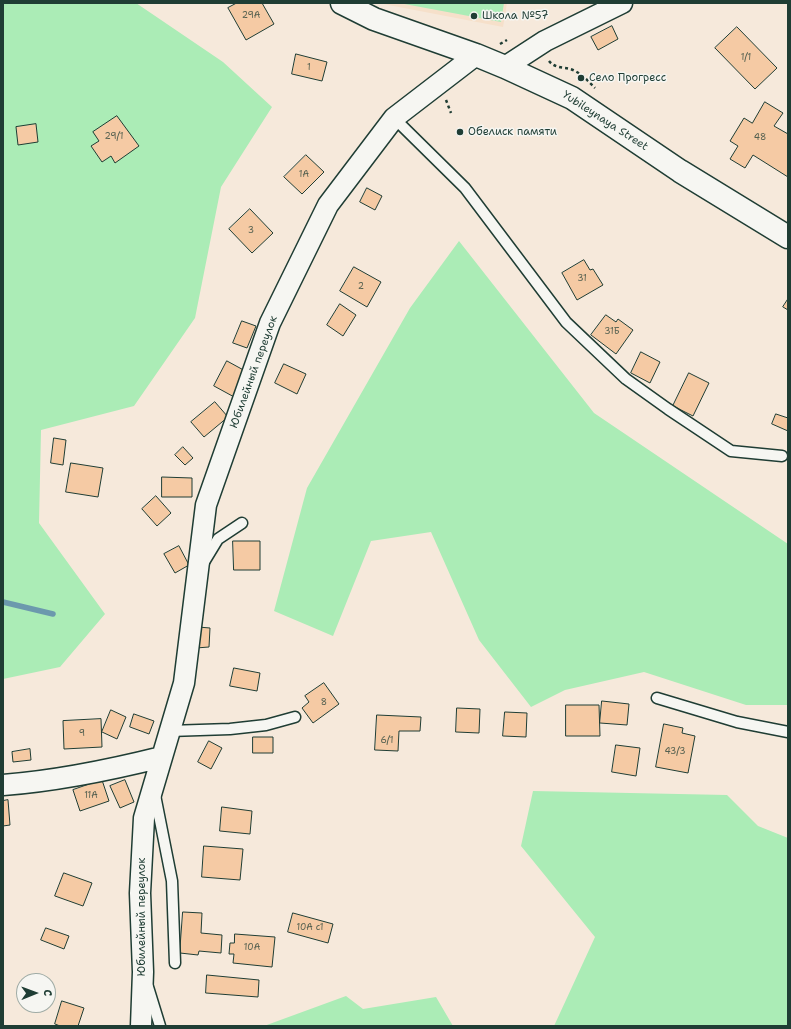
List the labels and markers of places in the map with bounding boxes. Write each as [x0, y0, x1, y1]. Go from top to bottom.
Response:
place label: Школа №57 [482, 9, 549, 23]
marker: Школа №57 [469, 11, 479, 21]
place label: Село Прогресс [589, 71, 666, 85]
marker: Село Прогресс [576, 73, 586, 83]
place label: Обелиск памяти [468, 125, 557, 139]
marker: Обелиск памяти [455, 127, 465, 137]

